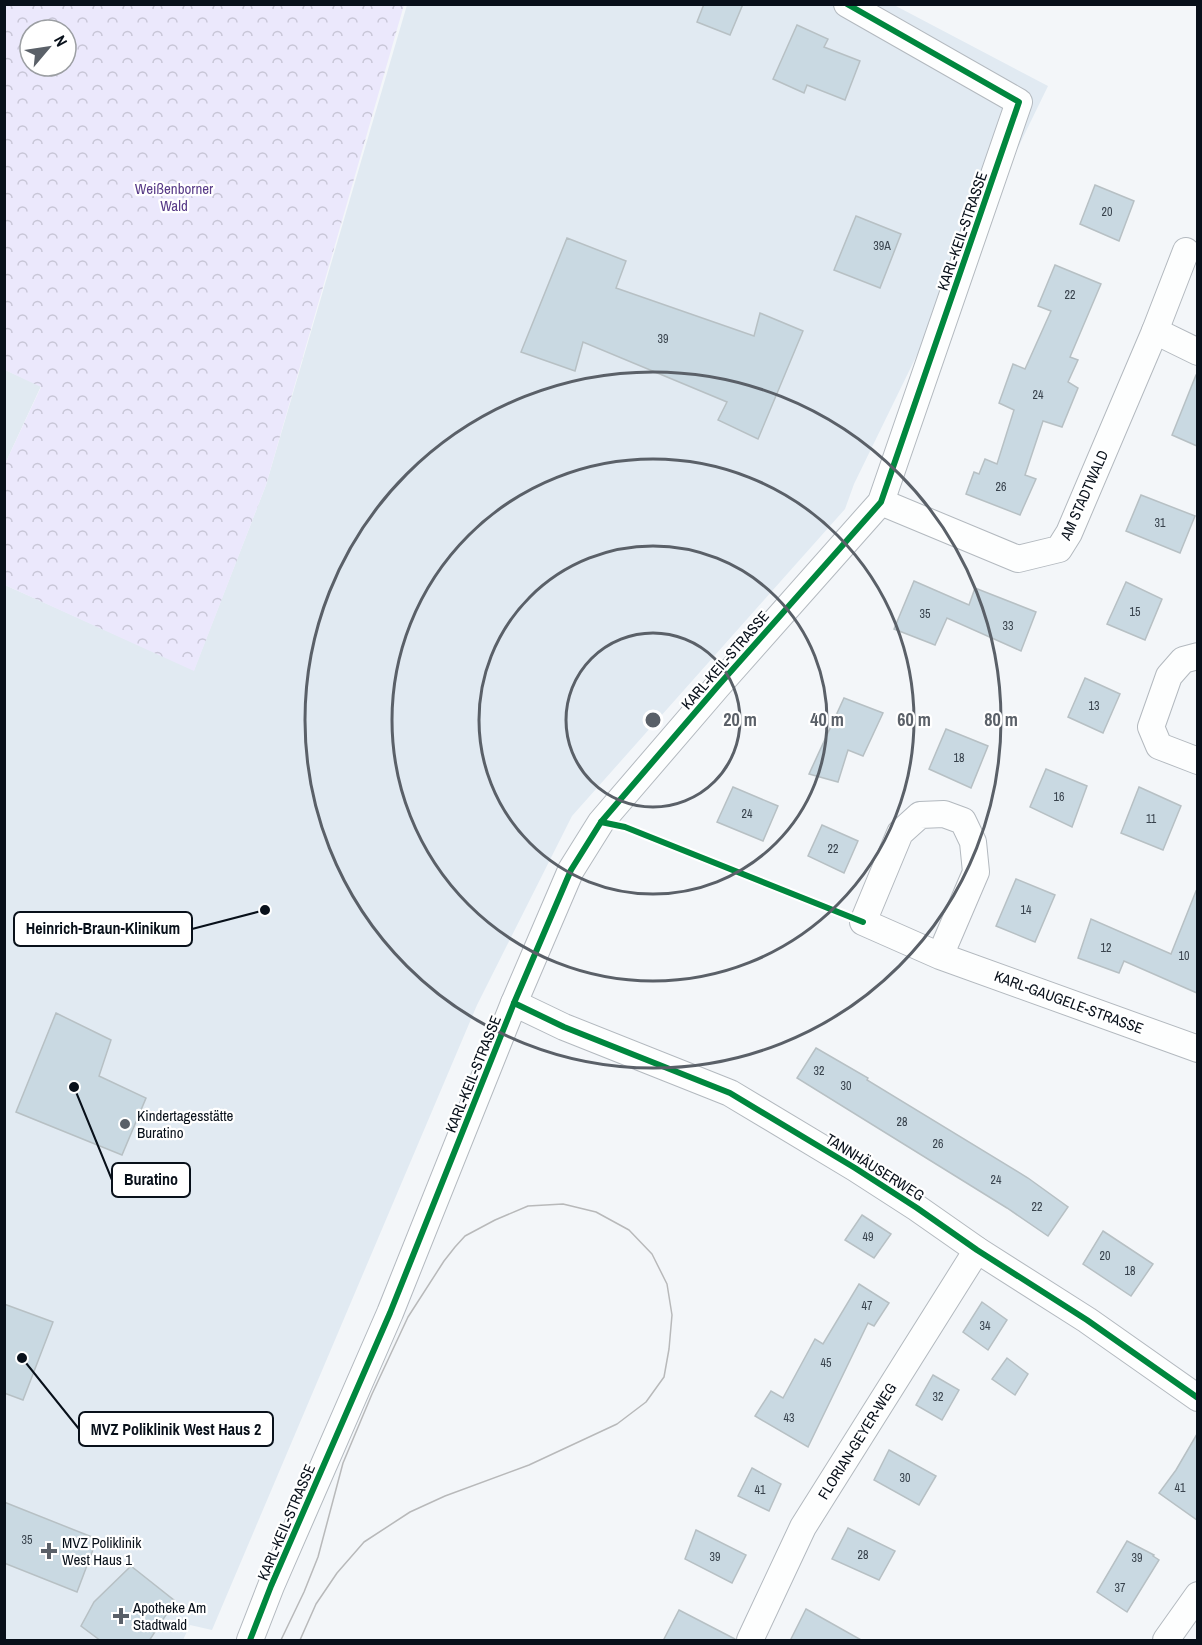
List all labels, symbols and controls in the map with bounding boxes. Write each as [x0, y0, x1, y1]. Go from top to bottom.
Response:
north arrow [18, 18, 78, 78]
text: N [49, 31, 73, 50]
street label: KARL-KEIL-STRASSE [932, 169, 992, 293]
park label: Weißenborner Wald [135, 178, 213, 216]
house number: 20 [1102, 204, 1112, 220]
house number: 39A [873, 238, 891, 254]
house number: 22 [1065, 287, 1075, 303]
house number: 39 [658, 331, 668, 347]
house number: 24 [1033, 387, 1044, 403]
street label: AM STADTWALD [1054, 447, 1113, 544]
house number: 26 [996, 479, 1006, 495]
house number: 31 [1155, 515, 1166, 531]
house number: 15 [1130, 604, 1141, 620]
street label: KARL-KEIL-STRASSE [676, 606, 774, 714]
house number: 35 [920, 606, 931, 622]
house number: 33 [1003, 618, 1013, 634]
house number: 13 [1089, 698, 1099, 714]
text: 20 m [723, 707, 757, 732]
text: 40 m [810, 707, 844, 732]
text: 60 m [897, 707, 931, 732]
text: 80 m [984, 707, 1018, 732]
centre of rings [643, 710, 663, 730]
house number: 18 [954, 750, 964, 766]
house number: 16 [1054, 789, 1064, 805]
house number: 24 [742, 806, 753, 822]
house number: 11 [1146, 811, 1157, 827]
house number: 22 [828, 841, 838, 857]
house number: 14 [1021, 902, 1032, 918]
callout: Heinrich-Braun-Klinikum [14, 912, 192, 946]
text: Heinrich-Braun-Klinikum [26, 917, 180, 939]
house number: 12 [1101, 940, 1111, 956]
house number: 10 [1179, 948, 1189, 964]
street label: KARL-GAUGELE-STRASSE [992, 965, 1146, 1039]
street label: KARL-KEIL-STRASSE [440, 1012, 506, 1136]
house number: 32 [814, 1063, 824, 1079]
house number: 30 [841, 1078, 851, 1094]
place label: Kindertagesstätte Buratino [137, 1105, 234, 1143]
house number: 28 [897, 1114, 907, 1130]
marker: Kindertagesstätte Buratino [118, 1117, 132, 1131]
street label: TANNHÄUSERWEG [822, 1128, 928, 1206]
house number: 26 [933, 1136, 943, 1152]
callout: Buratino [112, 1163, 190, 1197]
text: Buratino [124, 1168, 178, 1190]
house number: 24 [991, 1172, 1002, 1188]
house number: 22 [1032, 1199, 1042, 1215]
house number: 49 [863, 1229, 873, 1245]
house number: 20 [1100, 1248, 1110, 1264]
house number: 18 [1125, 1263, 1135, 1279]
house number: 47 [862, 1298, 873, 1314]
house number: 34 [980, 1318, 991, 1334]
house number: 45 [821, 1355, 832, 1371]
street label: FLORIAN-GEYER-WEG [813, 1379, 901, 1503]
house number: 32 [933, 1389, 943, 1405]
house number: 43 [784, 1410, 794, 1426]
callout: MVZ Poliklinik West Haus 2 [79, 1412, 273, 1446]
text: MVZ Poliklinik West Haus 2 [91, 1418, 261, 1440]
street label: KARL-KEIL-STRASSE [252, 1461, 320, 1583]
house number: 30 [900, 1470, 910, 1486]
house number: 41 [1175, 1480, 1186, 1496]
house number: 41 [755, 1482, 766, 1498]
house number: 35 [22, 1532, 33, 1548]
place label: MVZ Poliklinik West Haus 1 [62, 1532, 142, 1570]
marker: MVZ Poliklinik West Haus 1 [40, 1542, 58, 1560]
house number: 28 [858, 1547, 868, 1563]
house number: 39 [710, 1549, 720, 1565]
house number: 39 [1132, 1550, 1142, 1566]
house number: 37 [1115, 1580, 1126, 1596]
place label: Apotheke Am Stadtwald [132, 1597, 206, 1635]
marker: Apotheke Am Stadtwald [114, 1609, 128, 1623]

